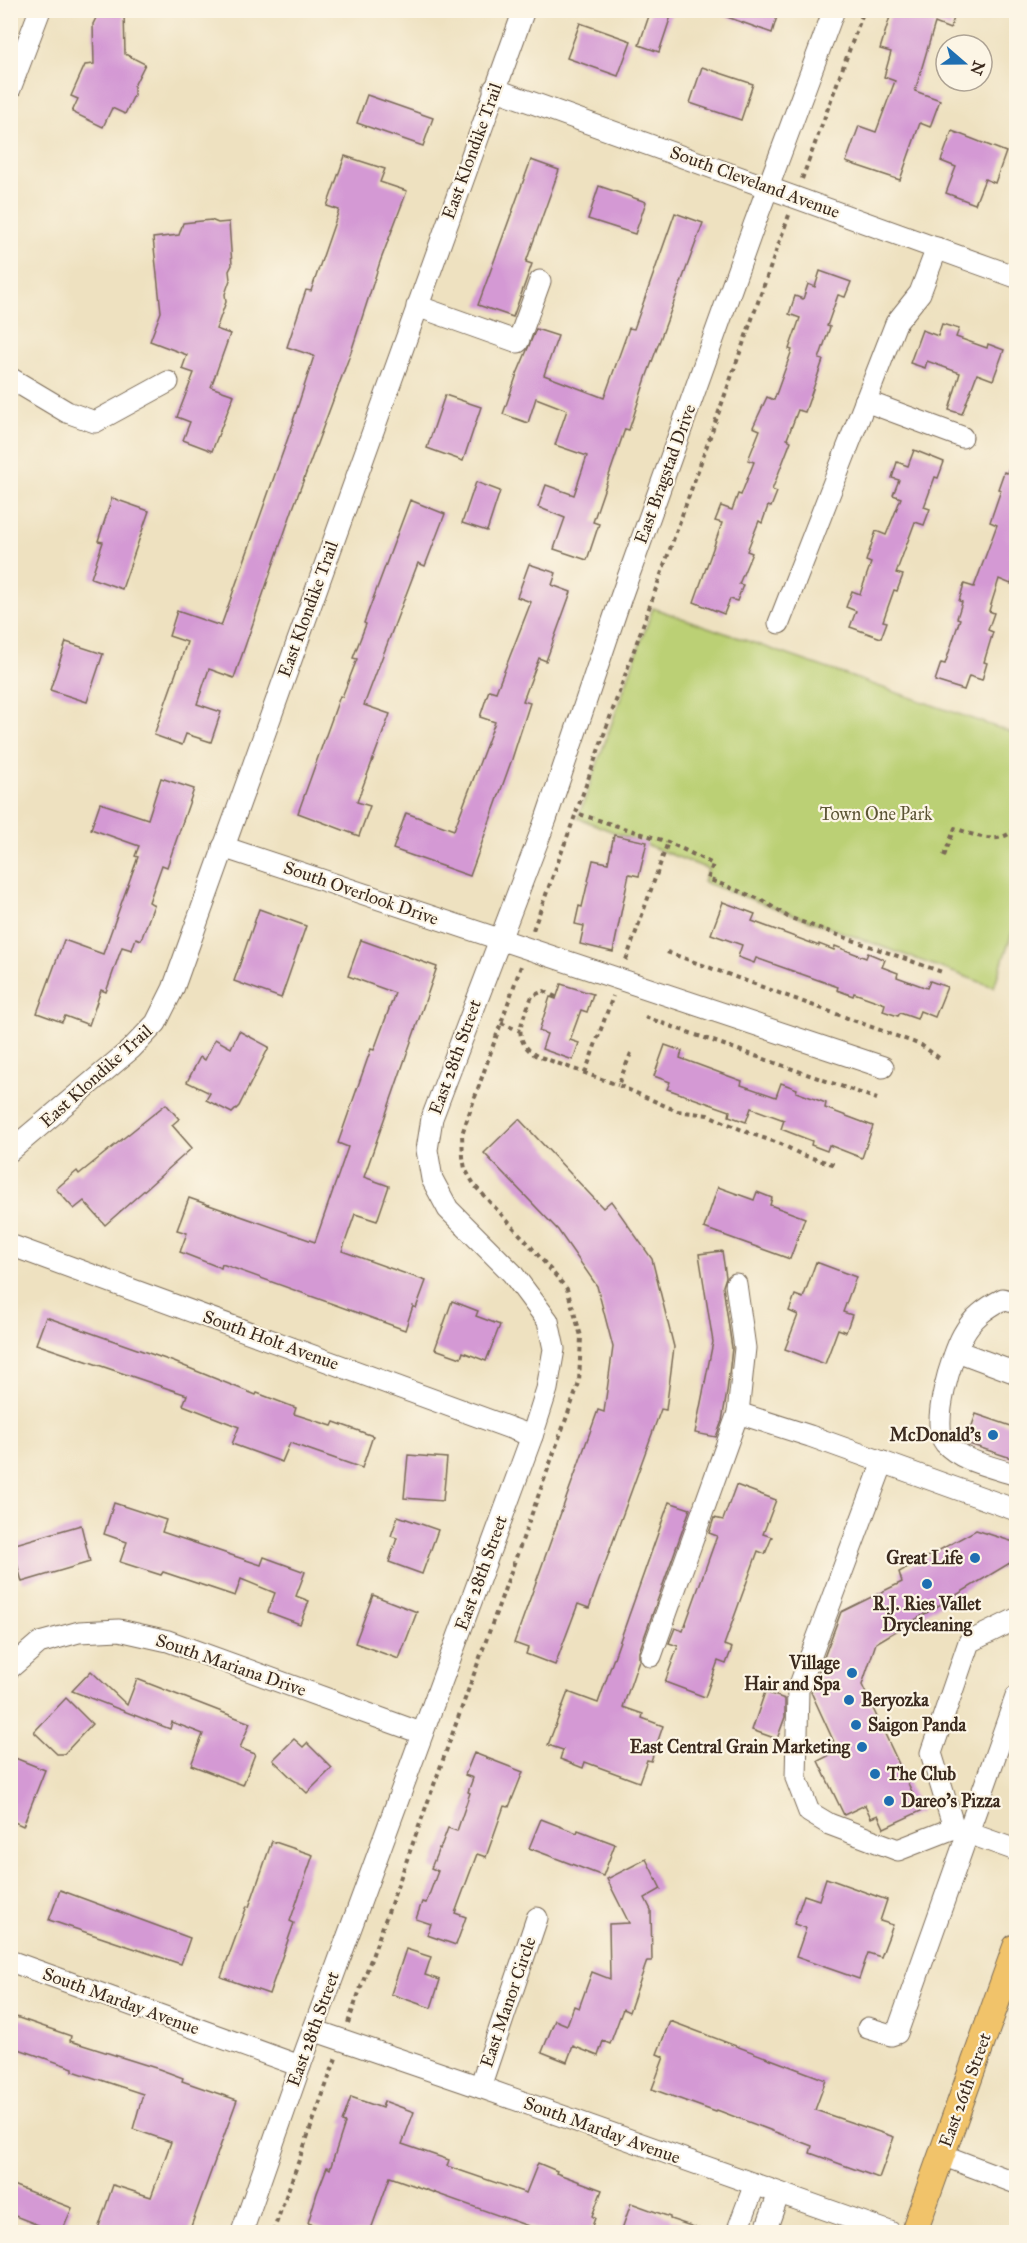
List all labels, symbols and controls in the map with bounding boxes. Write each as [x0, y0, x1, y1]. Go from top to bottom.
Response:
north arrow [934, 33, 994, 93]
text: N [966, 58, 989, 78]
street label: East Klondike Trail [437, 80, 507, 222]
street label: South Cleveland Avenue [667, 141, 843, 223]
street label: East Bragstad Drive [630, 401, 701, 547]
street label: East Klondike Trail [273, 538, 343, 680]
park label: Town One Park [820, 803, 933, 825]
street label: South Overlook Drive [281, 856, 441, 930]
street label: East 28th Street [424, 996, 486, 1117]
street label: East Klondike Trail [35, 1020, 157, 1132]
street label: South Holt Avenue [200, 1305, 342, 1375]
place label: McDonald's [890, 1424, 981, 1446]
marker: McDonald's [986, 1428, 1000, 1442]
street label: East 28th Street [450, 1512, 512, 1633]
place label: Great Life [886, 1547, 964, 1569]
marker: Great Life [968, 1551, 982, 1565]
marker: R.J. Ries Vallet Drycleaning [920, 1577, 934, 1591]
place label: R.J. Ries Vallet Drycleaning [873, 1593, 982, 1637]
street label: South Mariana Drive [153, 1629, 309, 1701]
place label: Village Hair and Spa [744, 1652, 841, 1696]
marker: Village Hair and Spa [845, 1666, 859, 1680]
place label: Beryozka [861, 1689, 929, 1712]
marker: Beryozka [842, 1693, 856, 1707]
place label: Saigon Panda [868, 1714, 966, 1737]
marker: Saigon Panda [849, 1718, 863, 1732]
place label: East Central Grain Marketing [630, 1736, 851, 1759]
marker: East Central Grain Marketing [855, 1740, 869, 1754]
place label: The Club [886, 1763, 956, 1785]
marker: The Club [868, 1767, 882, 1781]
place label: Dareo's Pizza [901, 1790, 1001, 1812]
marker: Dareo's Pizza [882, 1794, 896, 1808]
street label: East Manor Circle [475, 1934, 541, 2070]
street label: South Marday Avenue [40, 1962, 202, 2040]
street label: East 28th Street [282, 1968, 344, 2089]
street label: East 26th Street [934, 2029, 996, 2150]
street label: South Marday Avenue [521, 2091, 683, 2169]

